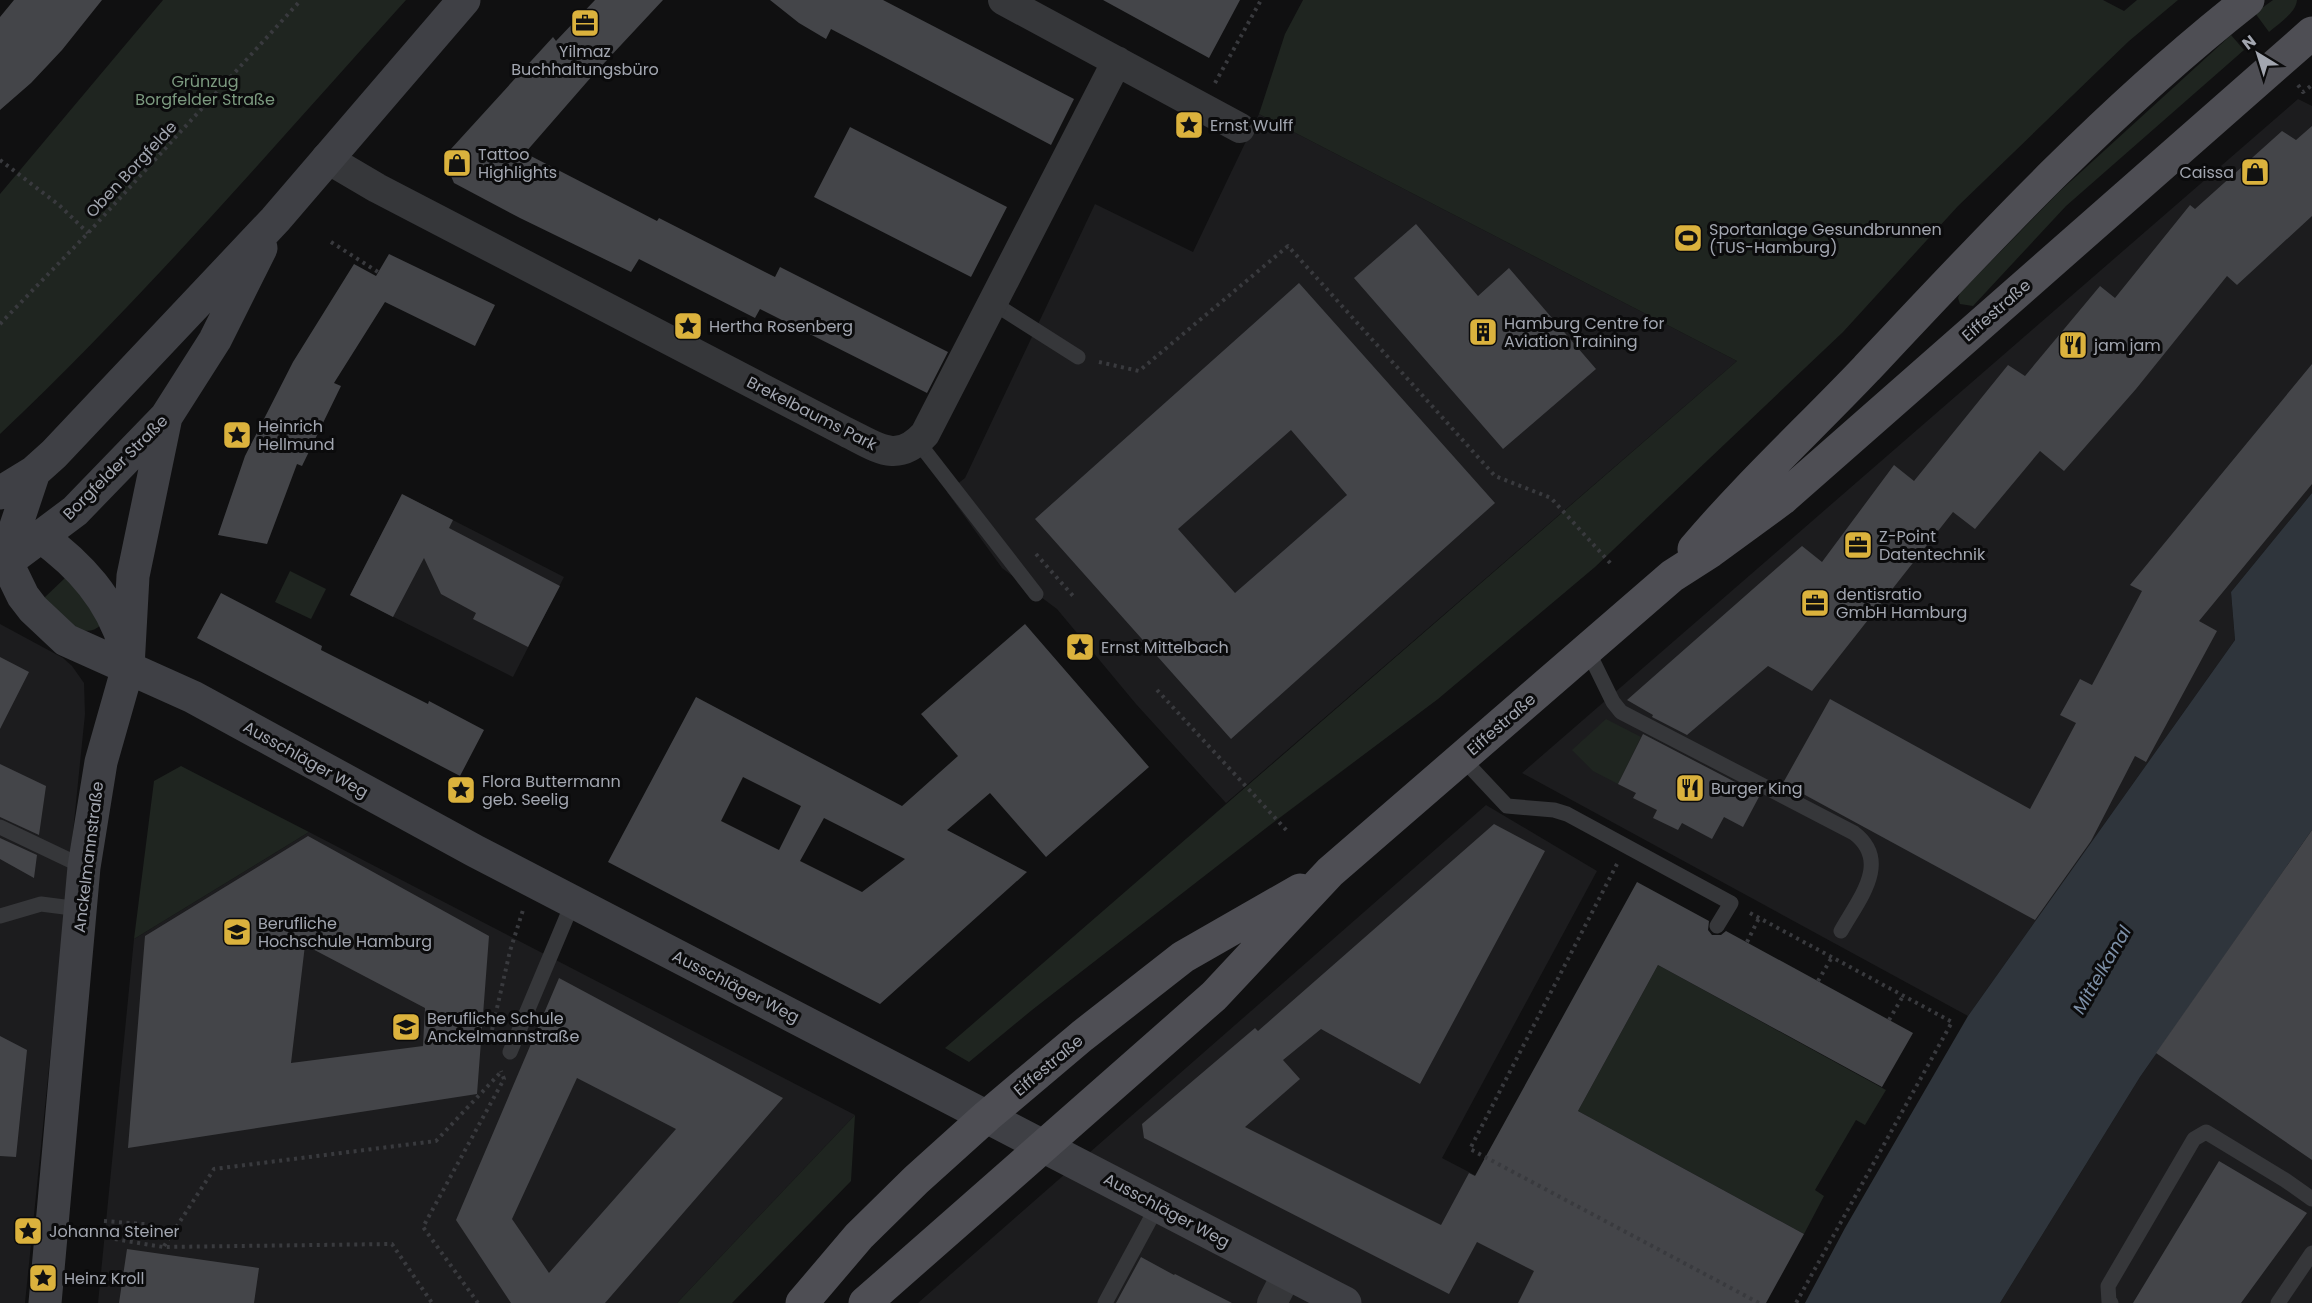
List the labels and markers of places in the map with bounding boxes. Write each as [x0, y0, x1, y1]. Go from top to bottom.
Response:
office icon: Yilmaz Buchhaltungsbüro [569, 7, 601, 39]
place label: Yilmaz Buchhaltungsbüro [511, 40, 659, 81]
place icon: Ernst Wulff [1173, 109, 1205, 141]
place label: Ernst Wulff [1210, 114, 1293, 137]
place label: Tattoo Highlights [478, 143, 557, 184]
shop icon: Tattoo Highlights [441, 147, 473, 179]
shop icon: Caissa [2239, 156, 2271, 188]
place label: Caissa [2179, 161, 2234, 184]
place label: Sportanlage Gesundbrunnen (TUS-Hamburg) [1709, 218, 1942, 259]
sports icon: Sportanlage Gesundbrunnen (TUS-Hamburg) [1672, 222, 1704, 254]
place icon: Hertha Rosenberg [672, 310, 704, 342]
place label: Hamburg Centre for Aviation Training [1504, 312, 1664, 353]
place label: Hertha Rosenberg [709, 315, 853, 338]
building icon: Hamburg Centre for Aviation Training [1467, 316, 1499, 348]
restaurant icon: jam jam [2057, 329, 2089, 361]
place label: jam jam [2093, 334, 2161, 357]
place label: Heinrich Hellmund [258, 415, 335, 456]
place icon: Heinrich Hellmund [221, 419, 253, 451]
place label: Z-Point Datentechnik [1879, 525, 1986, 566]
office icon: Z-Point Datentechnik [1842, 529, 1874, 561]
place label: dentisratio GmbH Hamburg [1836, 583, 1967, 624]
office icon: dentisratio GmbH Hamburg [1799, 587, 1831, 619]
place icon: Ernst Mittelbach [1064, 631, 1096, 663]
place label: Ernst Mittelbach [1101, 636, 1229, 659]
place label: Flora Buttermann geb. Seelig [482, 770, 621, 811]
restaurant icon: Burger King [1674, 772, 1706, 804]
place icon: Flora Buttermann geb. Seelig [445, 774, 477, 806]
place label: Burger King [1711, 777, 1803, 800]
place label: Berufliche Hochschule Hamburg [258, 912, 432, 953]
school or university icon: Berufliche Hochschule Hamburg [221, 916, 253, 948]
place label: Berufliche Schule Anckelmannstraße [427, 1007, 579, 1048]
school or university icon: Berufliche Schule Anckelmannstraße [390, 1011, 422, 1043]
place icon: Johanna Steiner [12, 1215, 44, 1247]
place label: Johanna Steiner [49, 1220, 180, 1243]
place icon: Heinz Kroll [27, 1262, 59, 1294]
place label: Heinz Kroll [64, 1267, 144, 1290]

